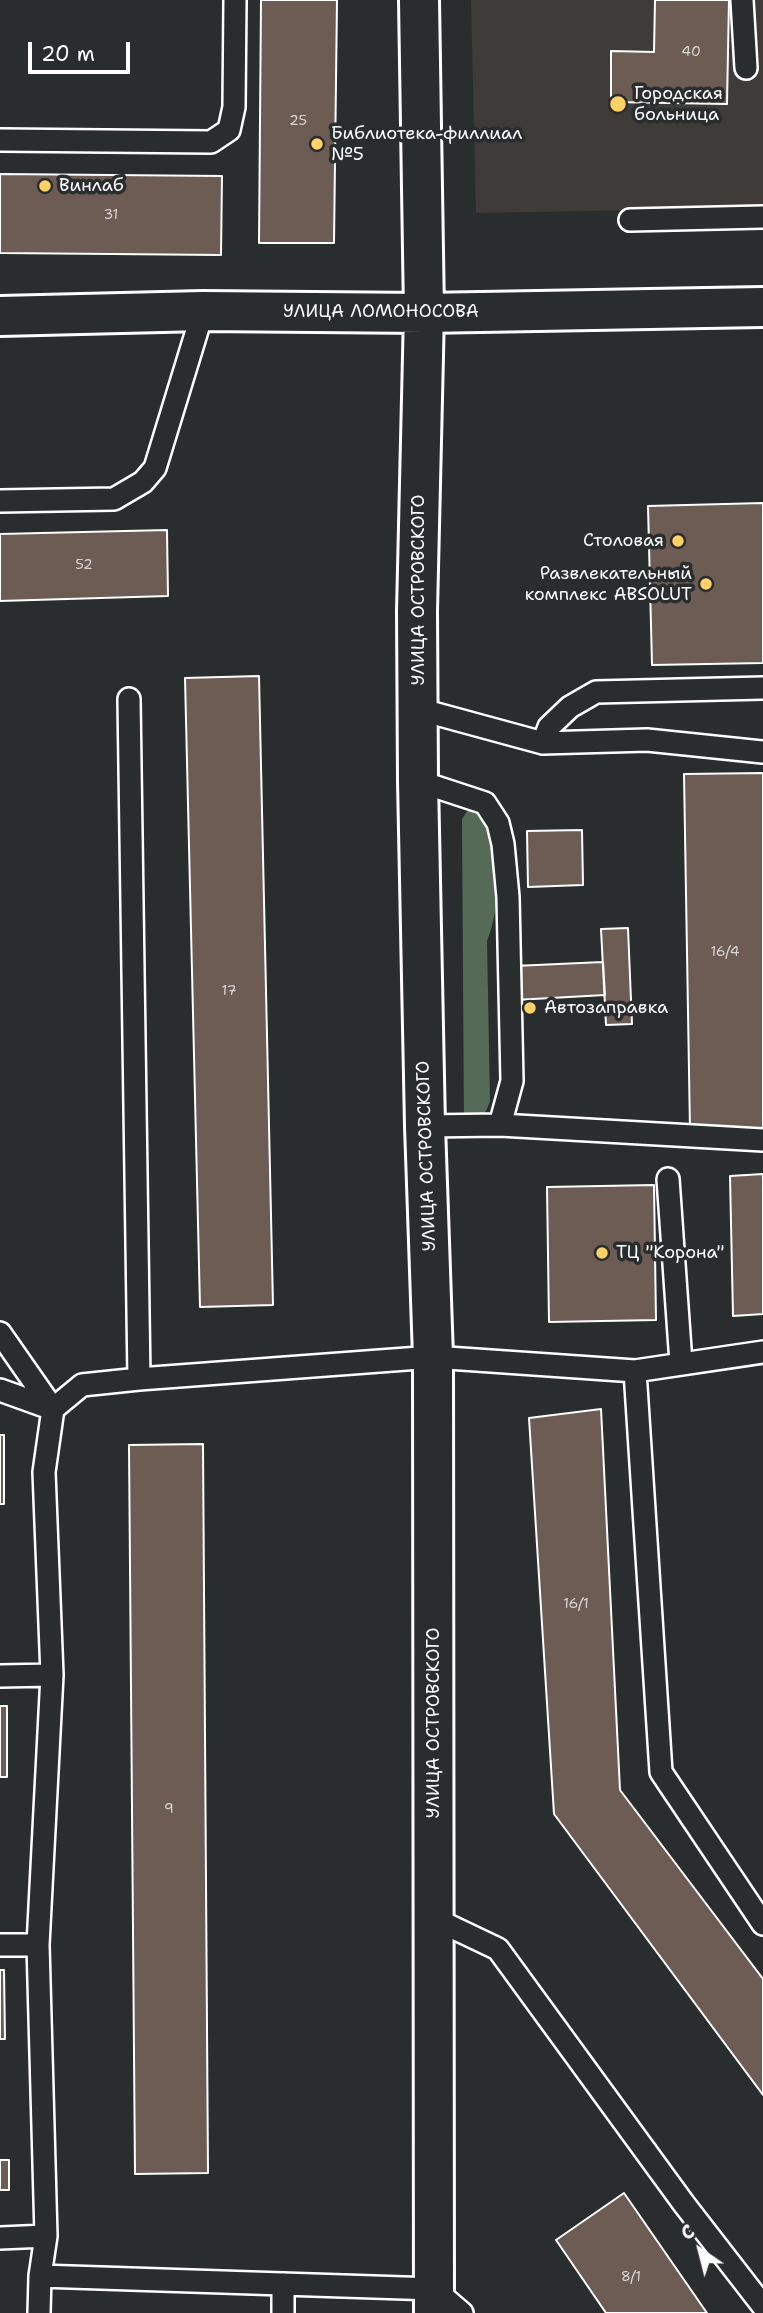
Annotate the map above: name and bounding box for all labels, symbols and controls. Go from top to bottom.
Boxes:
scale bar [32,28,133,72]
text: 20 m [41,40,95,68]
house number: 40 [681,44,701,60]
place label: Городская больница [634,83,723,126]
marker: Городская больница [608,94,628,114]
house number: 25 [289,113,307,129]
place label: Библиотека-филлиал №5 [331,123,522,166]
marker: Библиотека-филлиал №5 [309,136,325,152]
place label: Винлаб [59,175,124,197]
marker: Винлаб [37,178,53,194]
house number: 31 [104,207,118,223]
street label: УЛИЦА ЛОМОНОСОВА [283,301,479,323]
street label: УЛИЦА ОСТРОВСКОГО [408,495,430,685]
place label: Столовая [583,530,664,552]
marker: Столовая [670,533,686,549]
house number: 52 [75,557,93,573]
place label: Развлекательный комплекс ABSOLUT [525,563,692,606]
marker: Развлекательный комплекс ABSOLUT [698,576,714,592]
house number: 16/4 [710,944,740,960]
house number: 17 [222,983,236,999]
place label: Автозаправка [544,997,668,1019]
marker: Автозаправка [522,1000,538,1016]
street label: УЛИЦА ОСТРОВСКОГО [413,1060,441,1252]
place label: ТЦ "Корона" [616,1242,724,1264]
marker: ТЦ "Корона" [594,1245,610,1261]
house number: 16/1 [563,1596,589,1612]
street label: УЛИЦА ОСТРОВСКОГО [423,1628,445,1818]
house number: 9 [164,1801,174,1817]
north arrow [665,2215,735,2285]
text: С [676,2219,700,2246]
house number: 8/1 [621,2269,641,2285]

